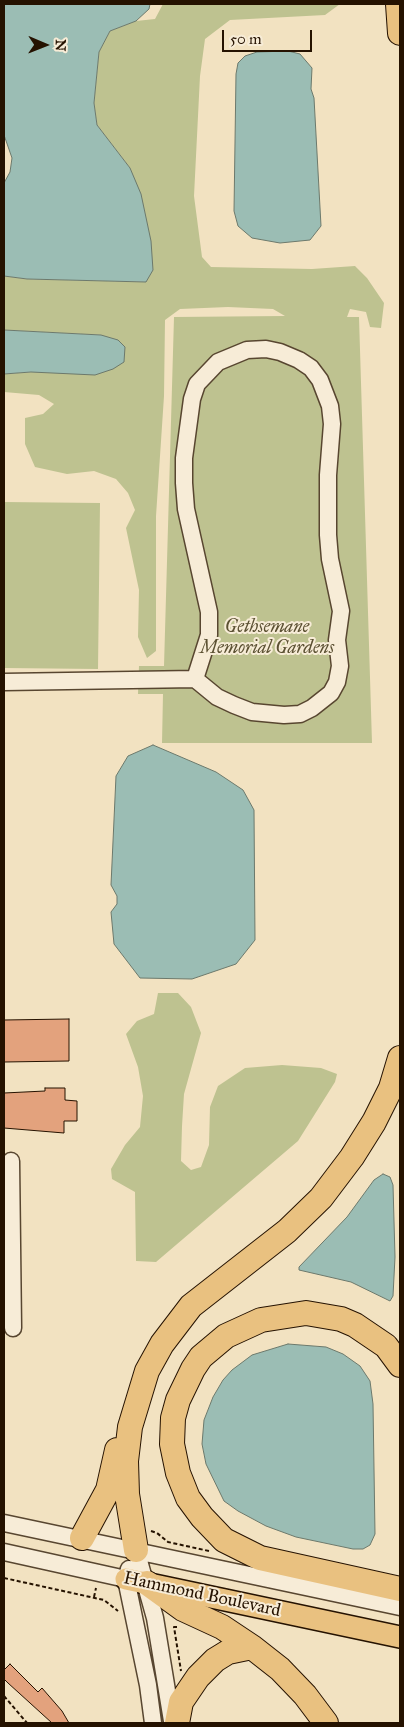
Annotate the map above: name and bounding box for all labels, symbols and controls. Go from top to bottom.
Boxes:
north arrow [20,20,70,70]
scale bar [224,20,314,52]
text: 50 m [230,30,262,48]
text: N [52,39,69,51]
park label: Gethsemane Memorial Gardens [200,617,334,660]
street label: Hammond Boulevard [121,1568,283,1622]

